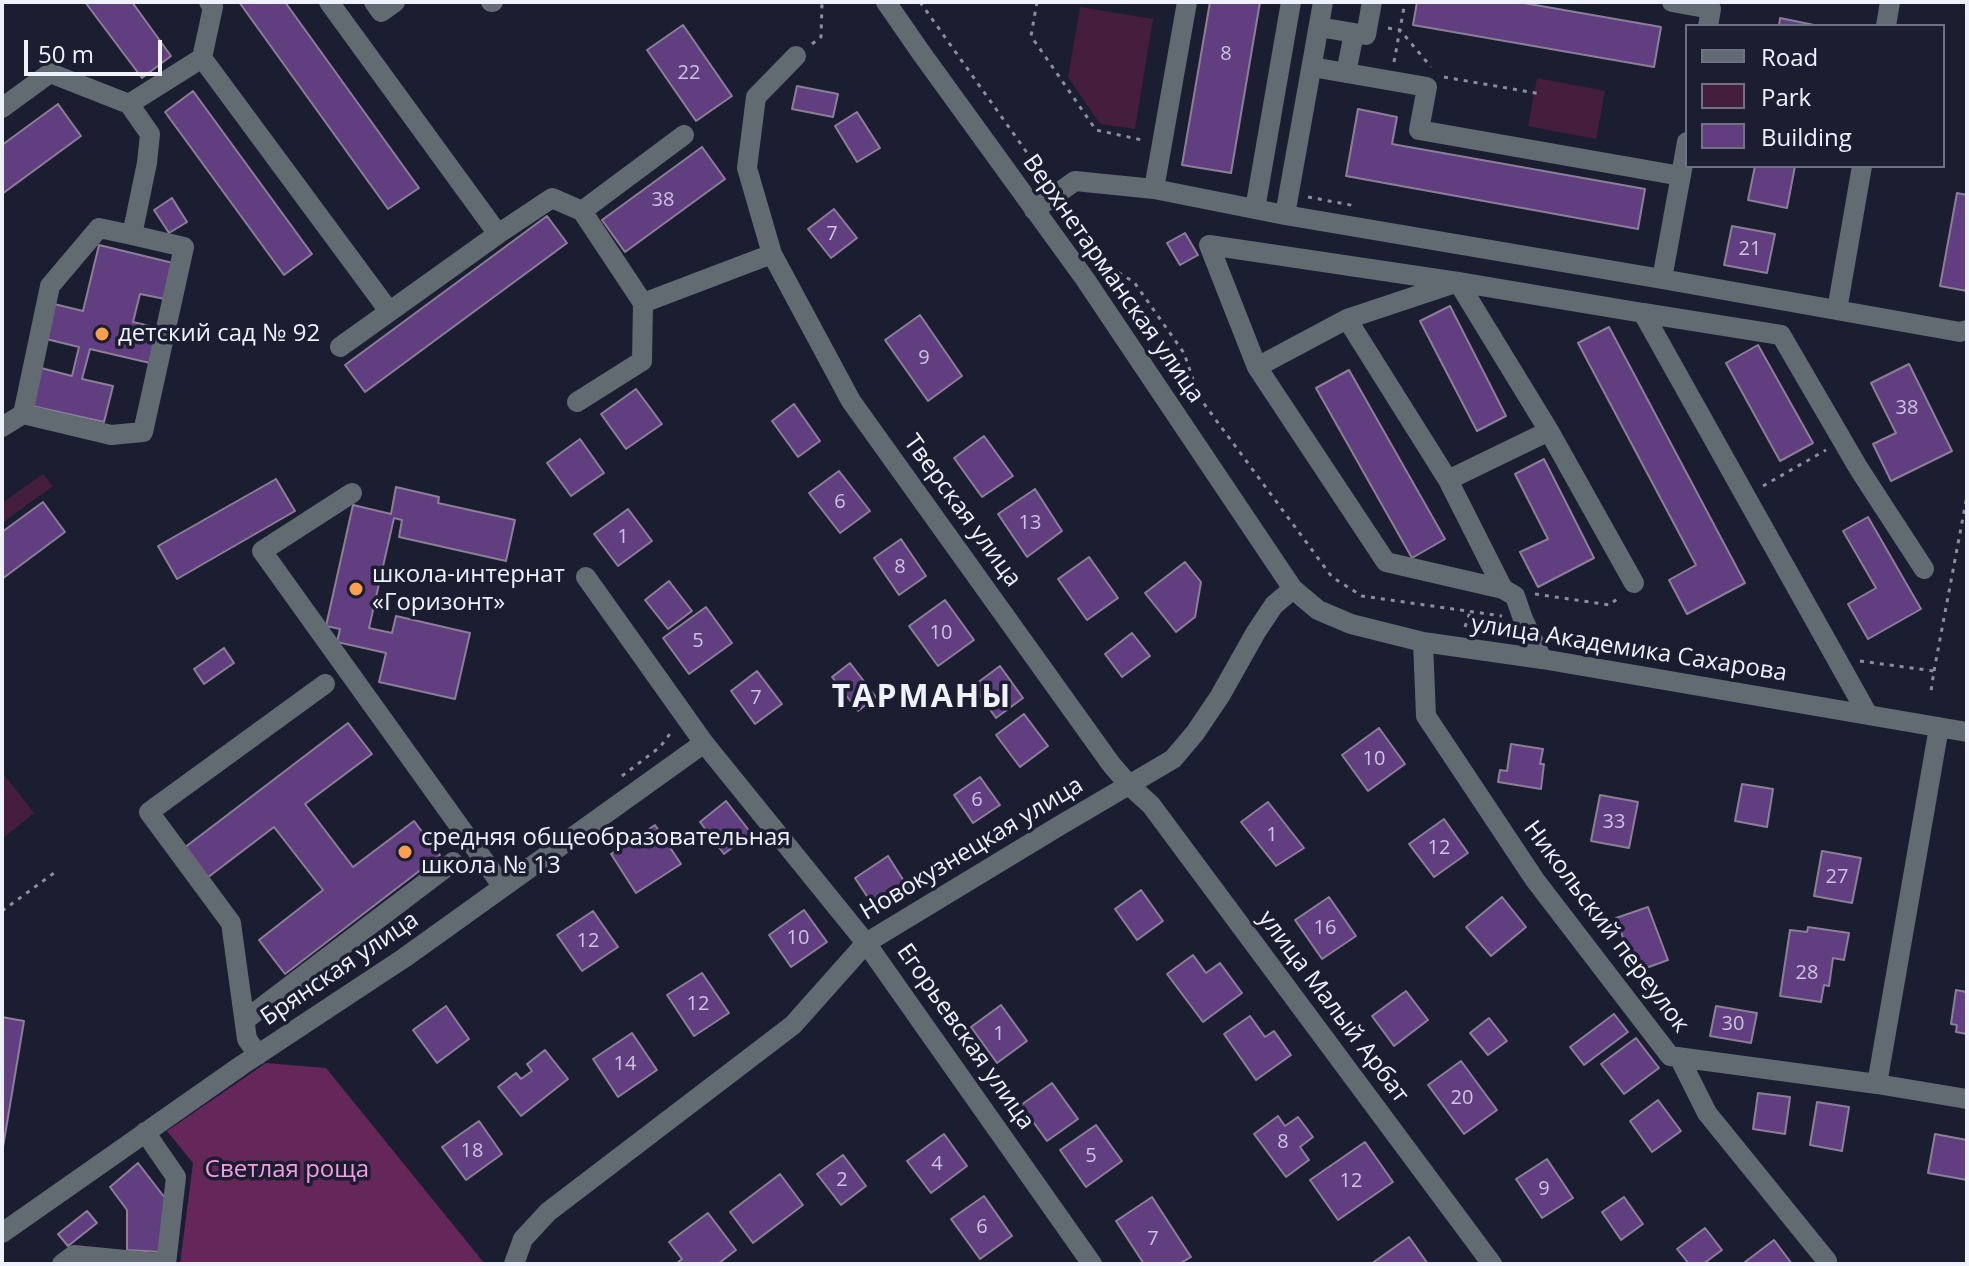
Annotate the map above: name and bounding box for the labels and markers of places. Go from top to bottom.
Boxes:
place label: детский сад № 92 [118,320,320,348]
marker: детский сад № 92 [93,325,111,343]
place label: школа-интернат «Горизонт» [372,561,565,617]
marker: школа-интернат «Горизонт» [347,580,365,598]
place label: средняя общеобразовательная школа № 13 [421,824,791,880]
marker: средняя общеобразовательная школа № 13 [396,843,414,861]

